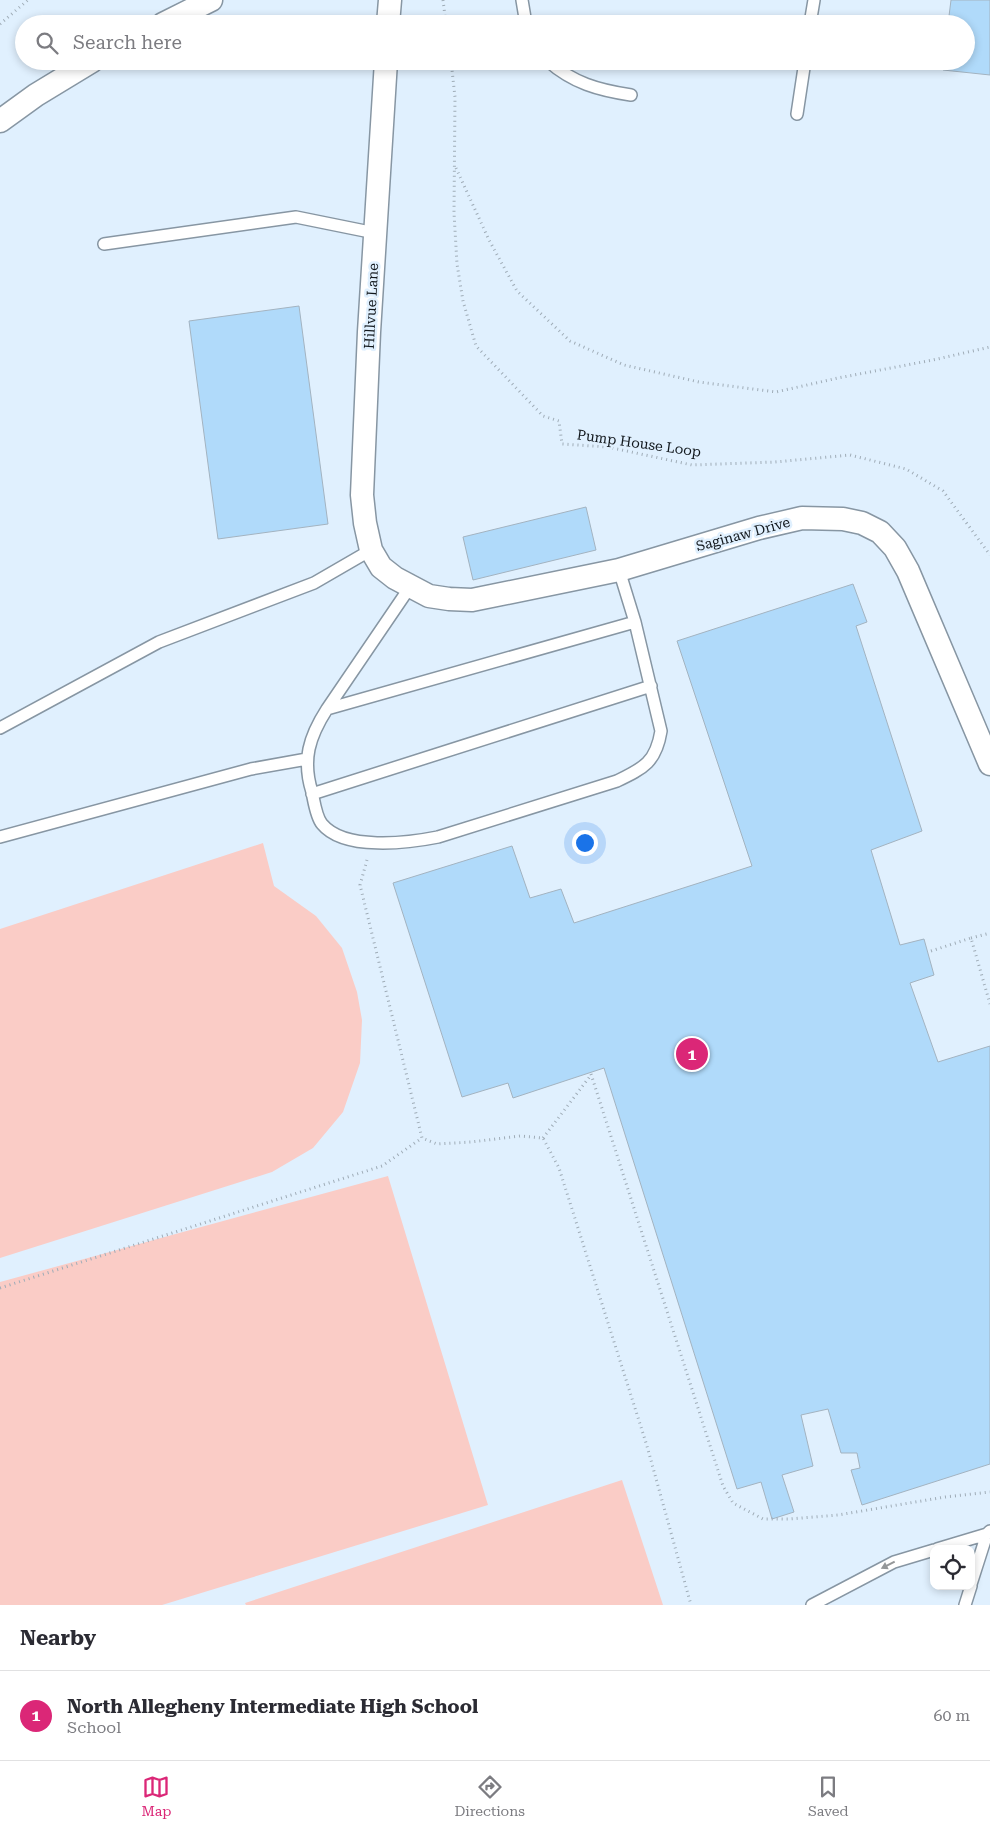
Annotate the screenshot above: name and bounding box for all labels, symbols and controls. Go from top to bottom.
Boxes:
search box [15,15,975,70]
icon: search [33,29,61,57]
text: Search here [73,31,182,54]
street label: Hillvue Lane [361,262,381,349]
street label: Pump House Loop [576,426,702,460]
street label: Saginaw Drive [694,514,792,554]
your location [572,830,598,856]
pin: 1 [676,1035,708,1073]
map controls [930,1545,975,1590]
button: locate [930,1545,975,1590]
one-way arrow [880,1561,895,1569]
text: Nearby [20,1626,96,1650]
text: North Allegheny Intermediate High School [67,1695,478,1718]
text: 1 [32,1706,40,1725]
text: 60 m [933,1706,970,1725]
text: School [67,1718,121,1737]
tab: Map [142,1773,171,1819]
tab: Directions [454,1773,525,1819]
tab: Saved [808,1773,849,1819]

